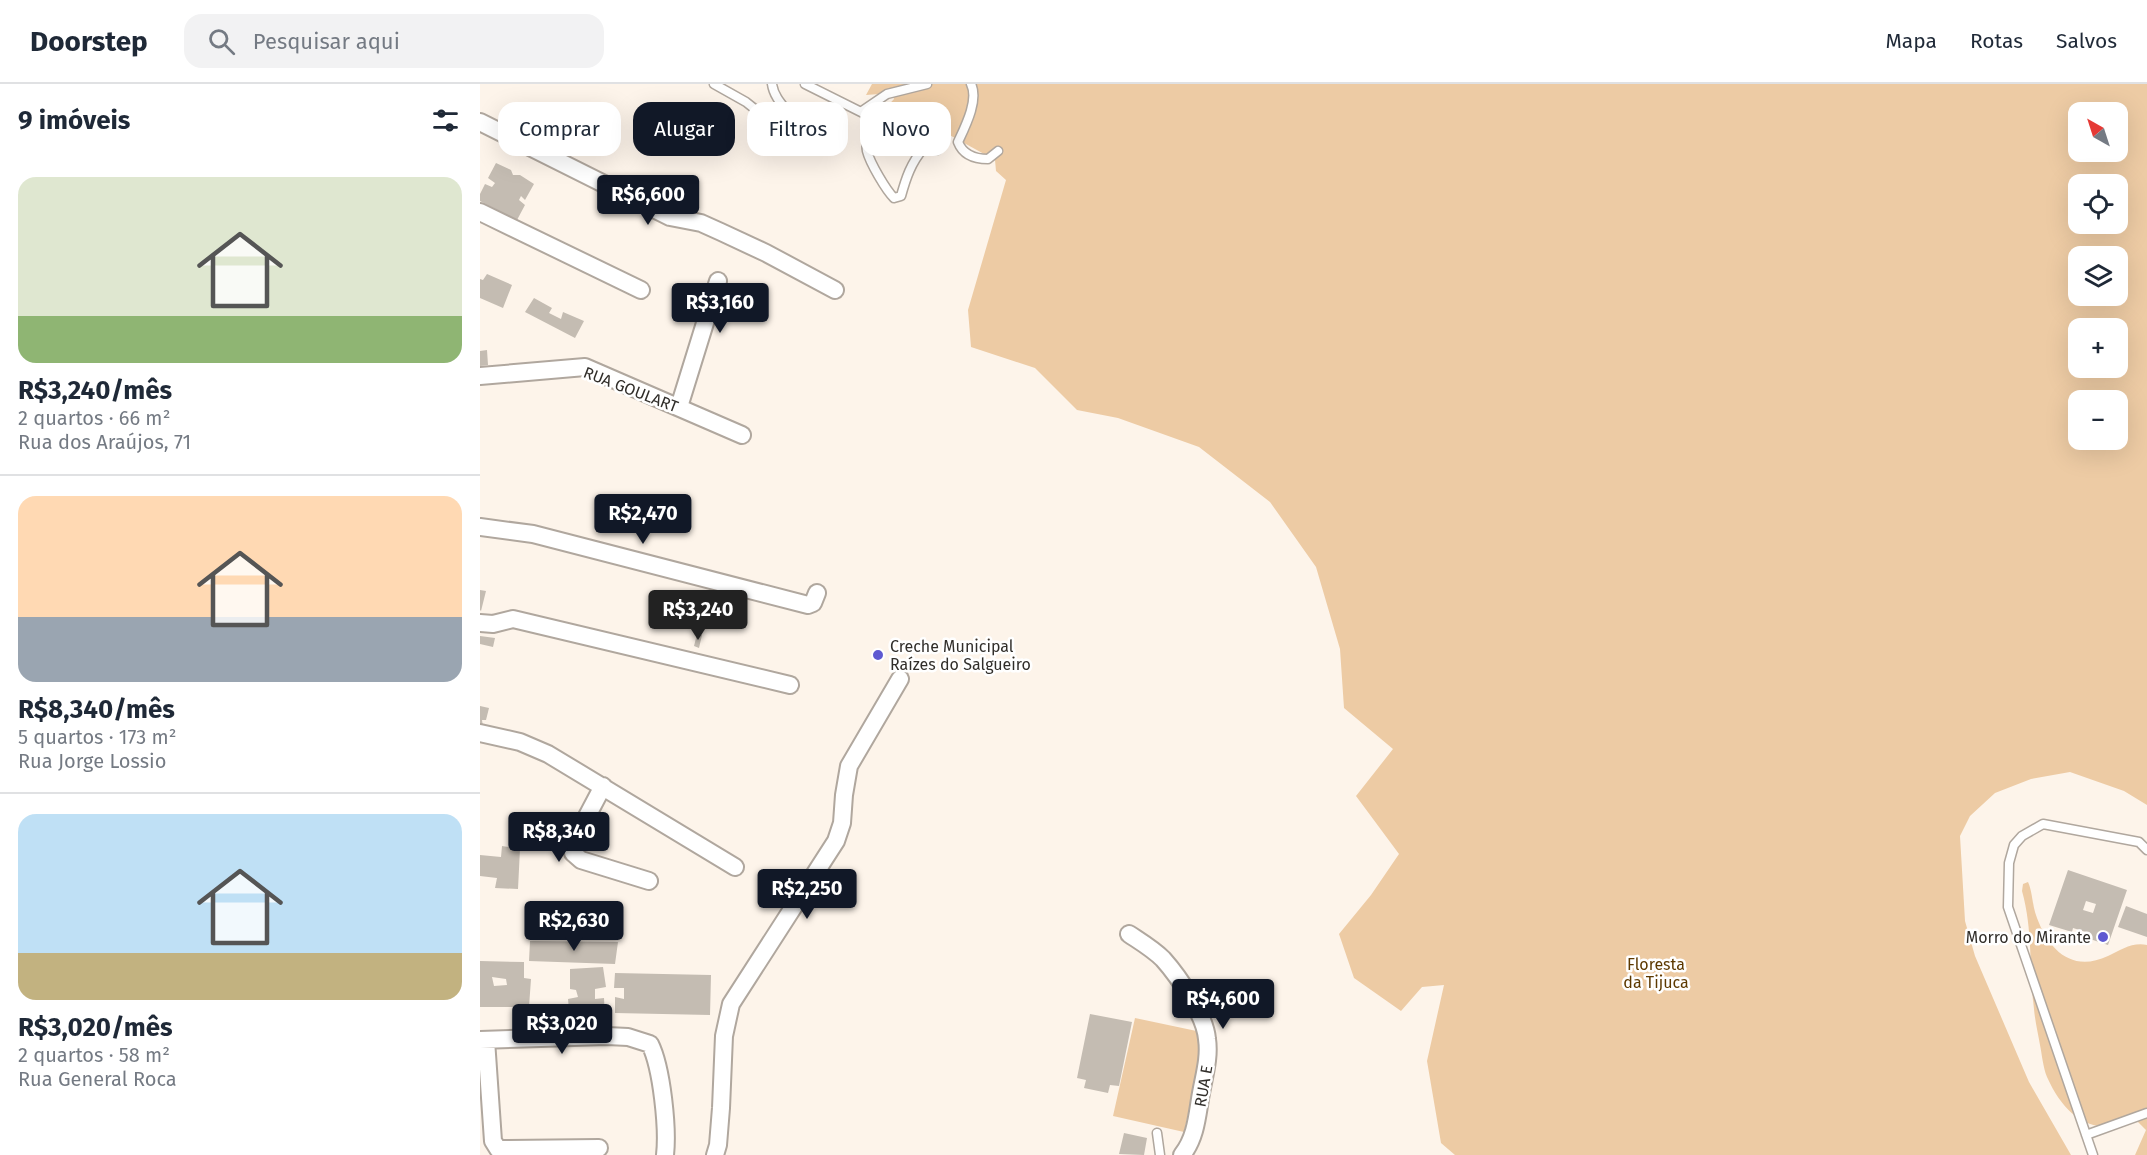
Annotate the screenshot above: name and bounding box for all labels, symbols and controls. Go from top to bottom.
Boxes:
search box [184,14,604,68]
text: Doorstep [30,25,148,58]
icon: search [205,25,238,58]
text: Pesquisar aqui [253,28,400,55]
text: Mapa [1886,28,1937,54]
text: Rotas [1970,28,2023,54]
text: Salvos [2056,28,2117,54]
chip: Comprar [498,102,621,156]
chip: Alugar [633,102,735,156]
chip: Filtros [747,102,848,156]
chip: Novo [860,102,951,156]
north arrow [2068,102,2128,162]
map controls [2068,102,2128,450]
icon: filters [429,104,462,137]
text: 9 imóveis [18,105,130,136]
button: locate [2068,174,2128,234]
pin: R$6,600 [593,175,703,226]
text: R$6,600 [611,182,685,206]
icon: home [186,216,294,324]
button: layers [2068,246,2128,306]
pin: R$3,160 [665,283,775,334]
text: R$3,160 [686,290,754,314]
button: + [2068,318,2128,378]
street label: RUA GOULART [581,363,682,417]
text: R$3,240/mês [18,375,172,406]
button: − [2068,390,2128,450]
text: 2 quartos · 66 m² [18,406,170,430]
text: Rua dos Araújos, 71 [18,430,191,454]
pin: R$2,470 [588,494,698,545]
text: R$2,470 [608,501,678,525]
icon: home [186,535,294,643]
pin: R$3,240 [643,590,753,641]
text: R$3,240 [662,597,734,621]
place label: Creche Municipal Raízes do Salgueiro [890,637,1031,674]
marker: Creche Municipal Raízes do Salgueiro [871,648,885,662]
text: R$8,340/mês [18,694,175,725]
text: 5 quartos · 173 m² [18,725,177,749]
text: Rua Jorge Lossio [18,749,166,773]
pin: R$8,340 [504,812,614,863]
text: R$8,340 [522,819,596,843]
icon: home [186,853,294,961]
pin: R$2,250 [752,869,862,920]
text: R$2,250 [772,876,842,900]
pin: R$2,630 [519,901,629,952]
text: R$2,630 [538,908,610,932]
place label: Morro do Mirante [1966,928,2091,947]
marker: Morro do Mirante [2096,930,2110,944]
park label: Floresta da Tijuca [1623,955,1689,992]
pin: R$4,600 [1168,979,1278,1030]
text: R$4,600 [1186,986,1260,1010]
pin: R$3,020 [507,1004,617,1055]
text: R$3,020 [526,1011,598,1035]
text: R$3,020/mês [18,1012,173,1043]
text: 2 quartos · 58 m² [18,1043,170,1067]
street label: RUA E [1190,1064,1216,1108]
text: Rua General Roca [18,1067,177,1091]

